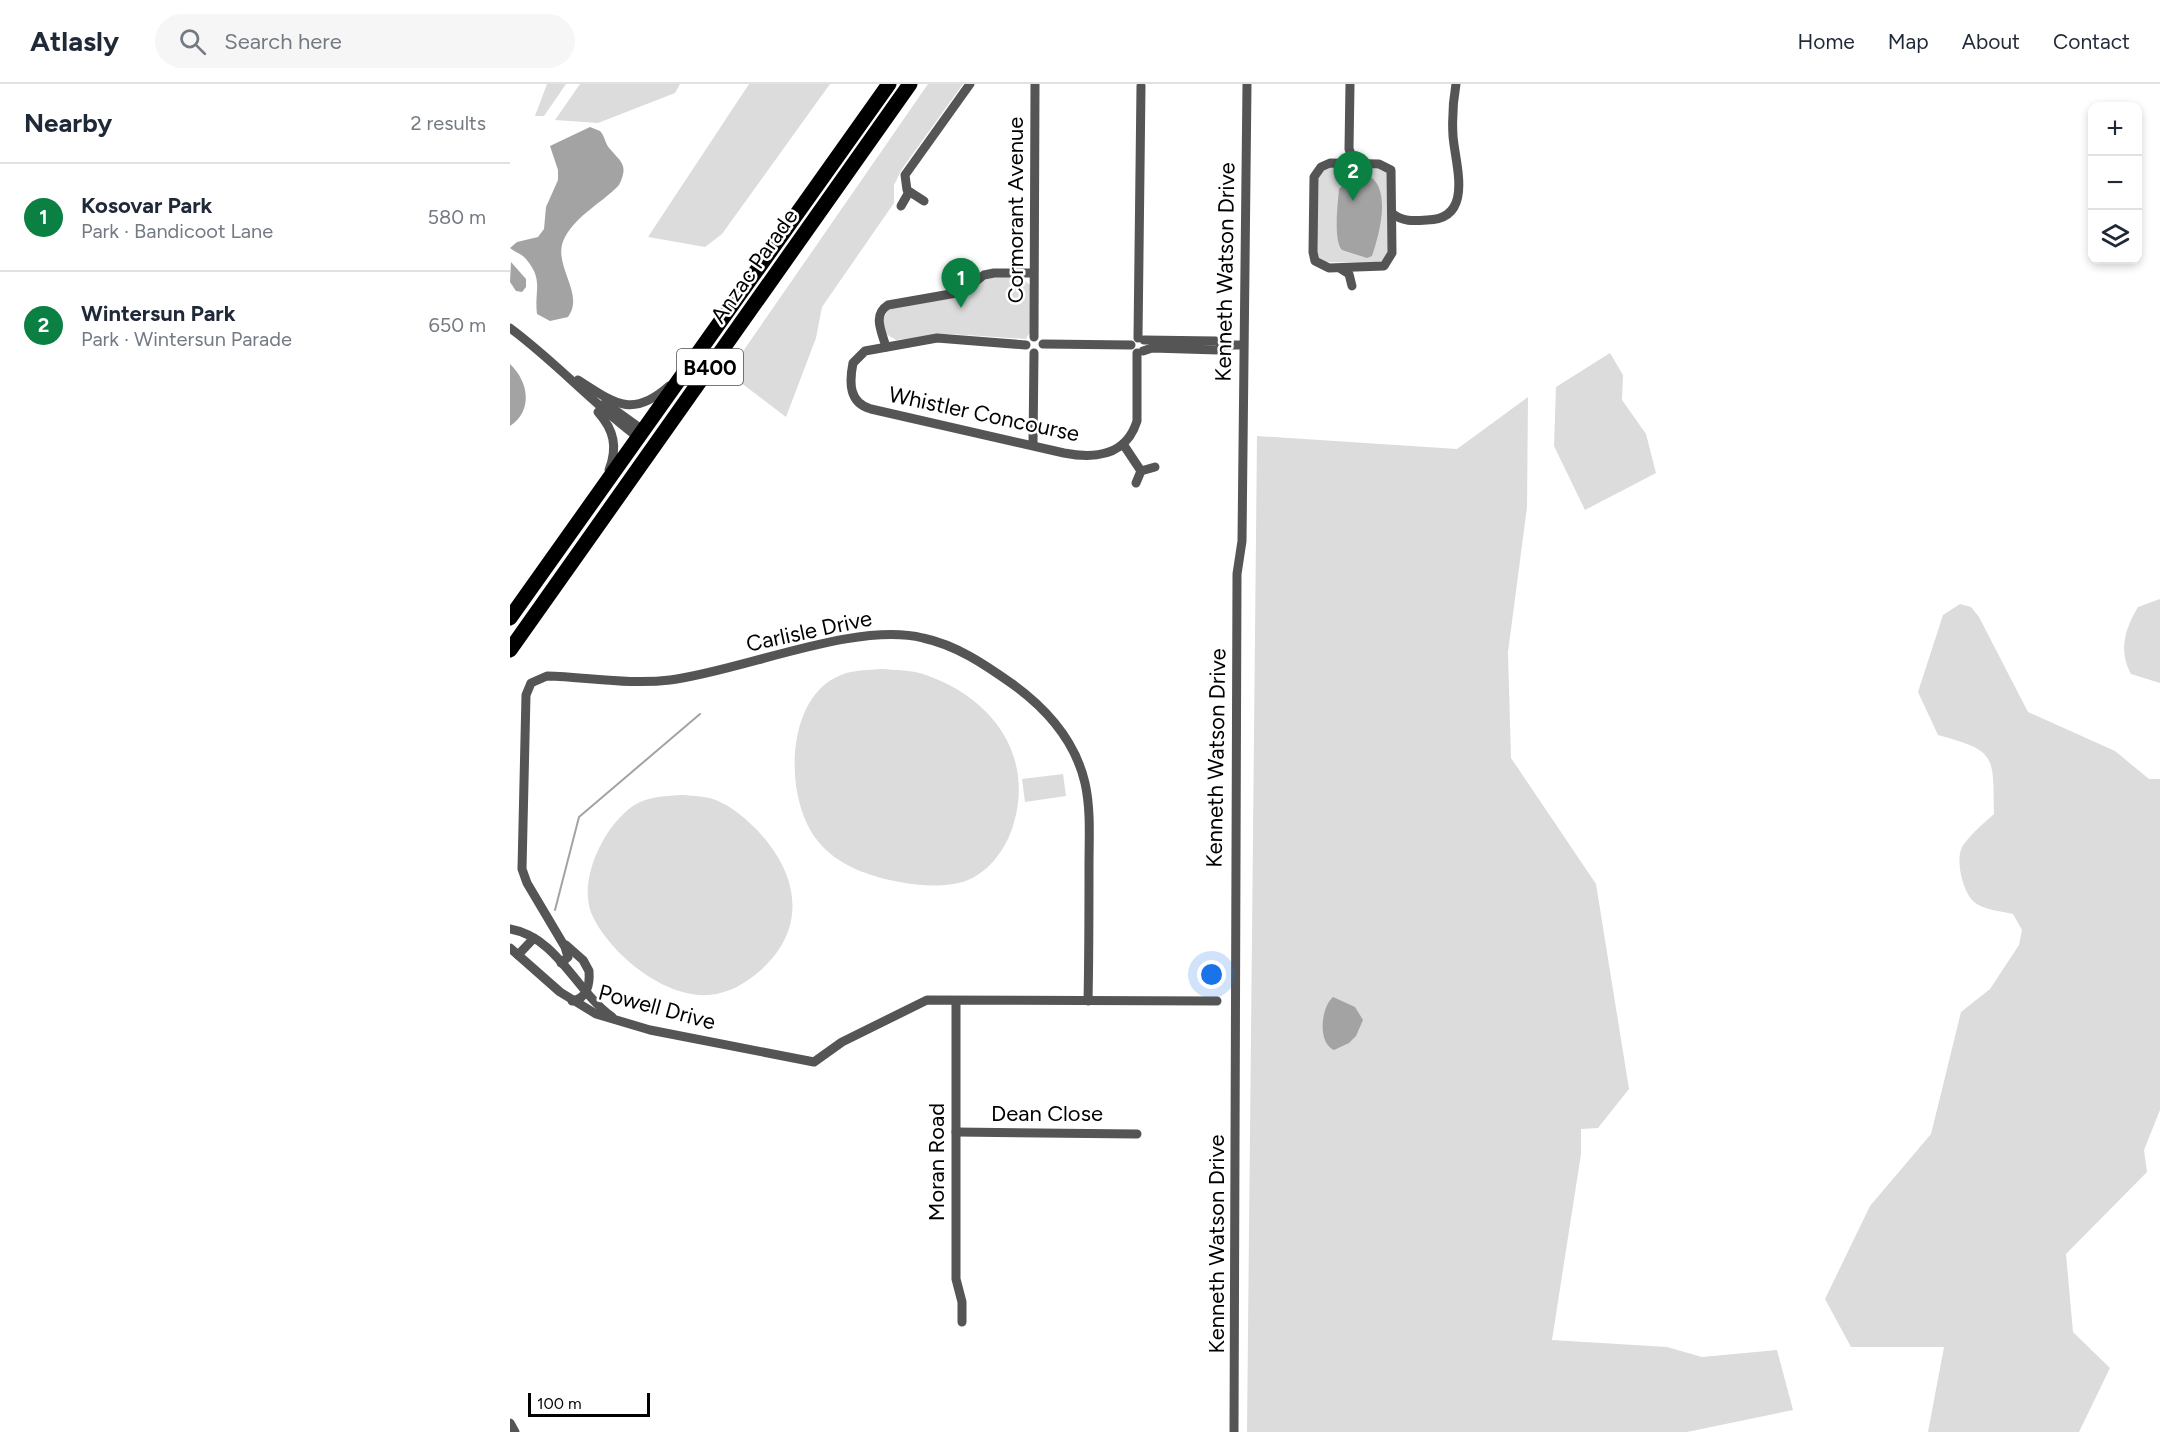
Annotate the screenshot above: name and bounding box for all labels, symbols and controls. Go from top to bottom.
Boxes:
search box [155,14,575,68]
text: Atlasly [30,24,119,58]
icon: search [176,25,209,58]
text: Search here [224,28,342,55]
text: Home [1798,29,1855,54]
text: Map [1888,29,1929,54]
text: About [1962,29,2020,54]
text: Contact [2053,29,2130,54]
map controls [2088,102,2142,264]
button: + [2088,102,2142,156]
text: Nearby [24,107,112,139]
text: 2 results [410,111,486,135]
street label: Cormorant Avenue [1002,117,1029,303]
pin: 2 [1334,152,1372,201]
button: − [2088,156,2142,210]
street label: Kenneth Watson Drive [1210,162,1240,382]
text: Kosovar Park [81,192,212,219]
street label: Anzac Parade [705,203,803,329]
text: 1 [39,205,48,229]
text: 580 m [427,205,486,229]
button: layers [2088,210,2142,264]
text: Park · Bandicoot Lane [81,219,273,243]
pin: 1 [942,258,980,308]
text: Wintersun Park [81,300,236,327]
text: 2 [38,313,49,337]
text: 650 m [428,313,486,337]
text: Park · Wintersun Parade [81,327,292,351]
road number: B400 [677,349,743,385]
street label: Whistler Concourse [886,381,1082,447]
street label: Carlisle Drive [744,605,874,657]
street label: Kenneth Watson Drive [1201,648,1231,868]
your location [1197,960,1226,989]
street label: Powell Drive [596,978,718,1036]
street label: Dean Close [991,1100,1103,1127]
street label: Moran Road [923,1103,950,1221]
street label: Kenneth Watson Drive [1203,1134,1230,1354]
scale bar [528,1390,650,1418]
text: 100 m [537,1394,582,1413]

